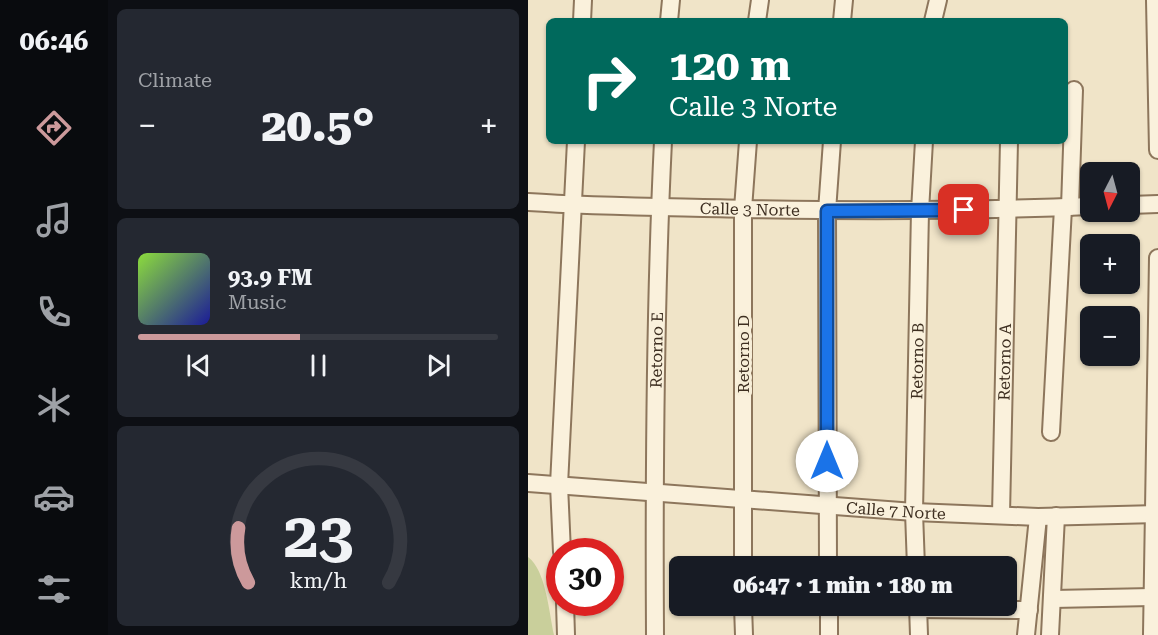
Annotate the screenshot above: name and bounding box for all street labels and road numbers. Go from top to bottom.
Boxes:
street label: Calle 3 Norte [700,198,800,219]
street label: Retorno E [646,312,666,388]
street label: Retorno D [734,315,753,393]
street label: Retorno B [907,322,927,400]
street label: Retorno A [994,322,1015,401]
street label: Calle 7 Norte [845,497,946,523]

